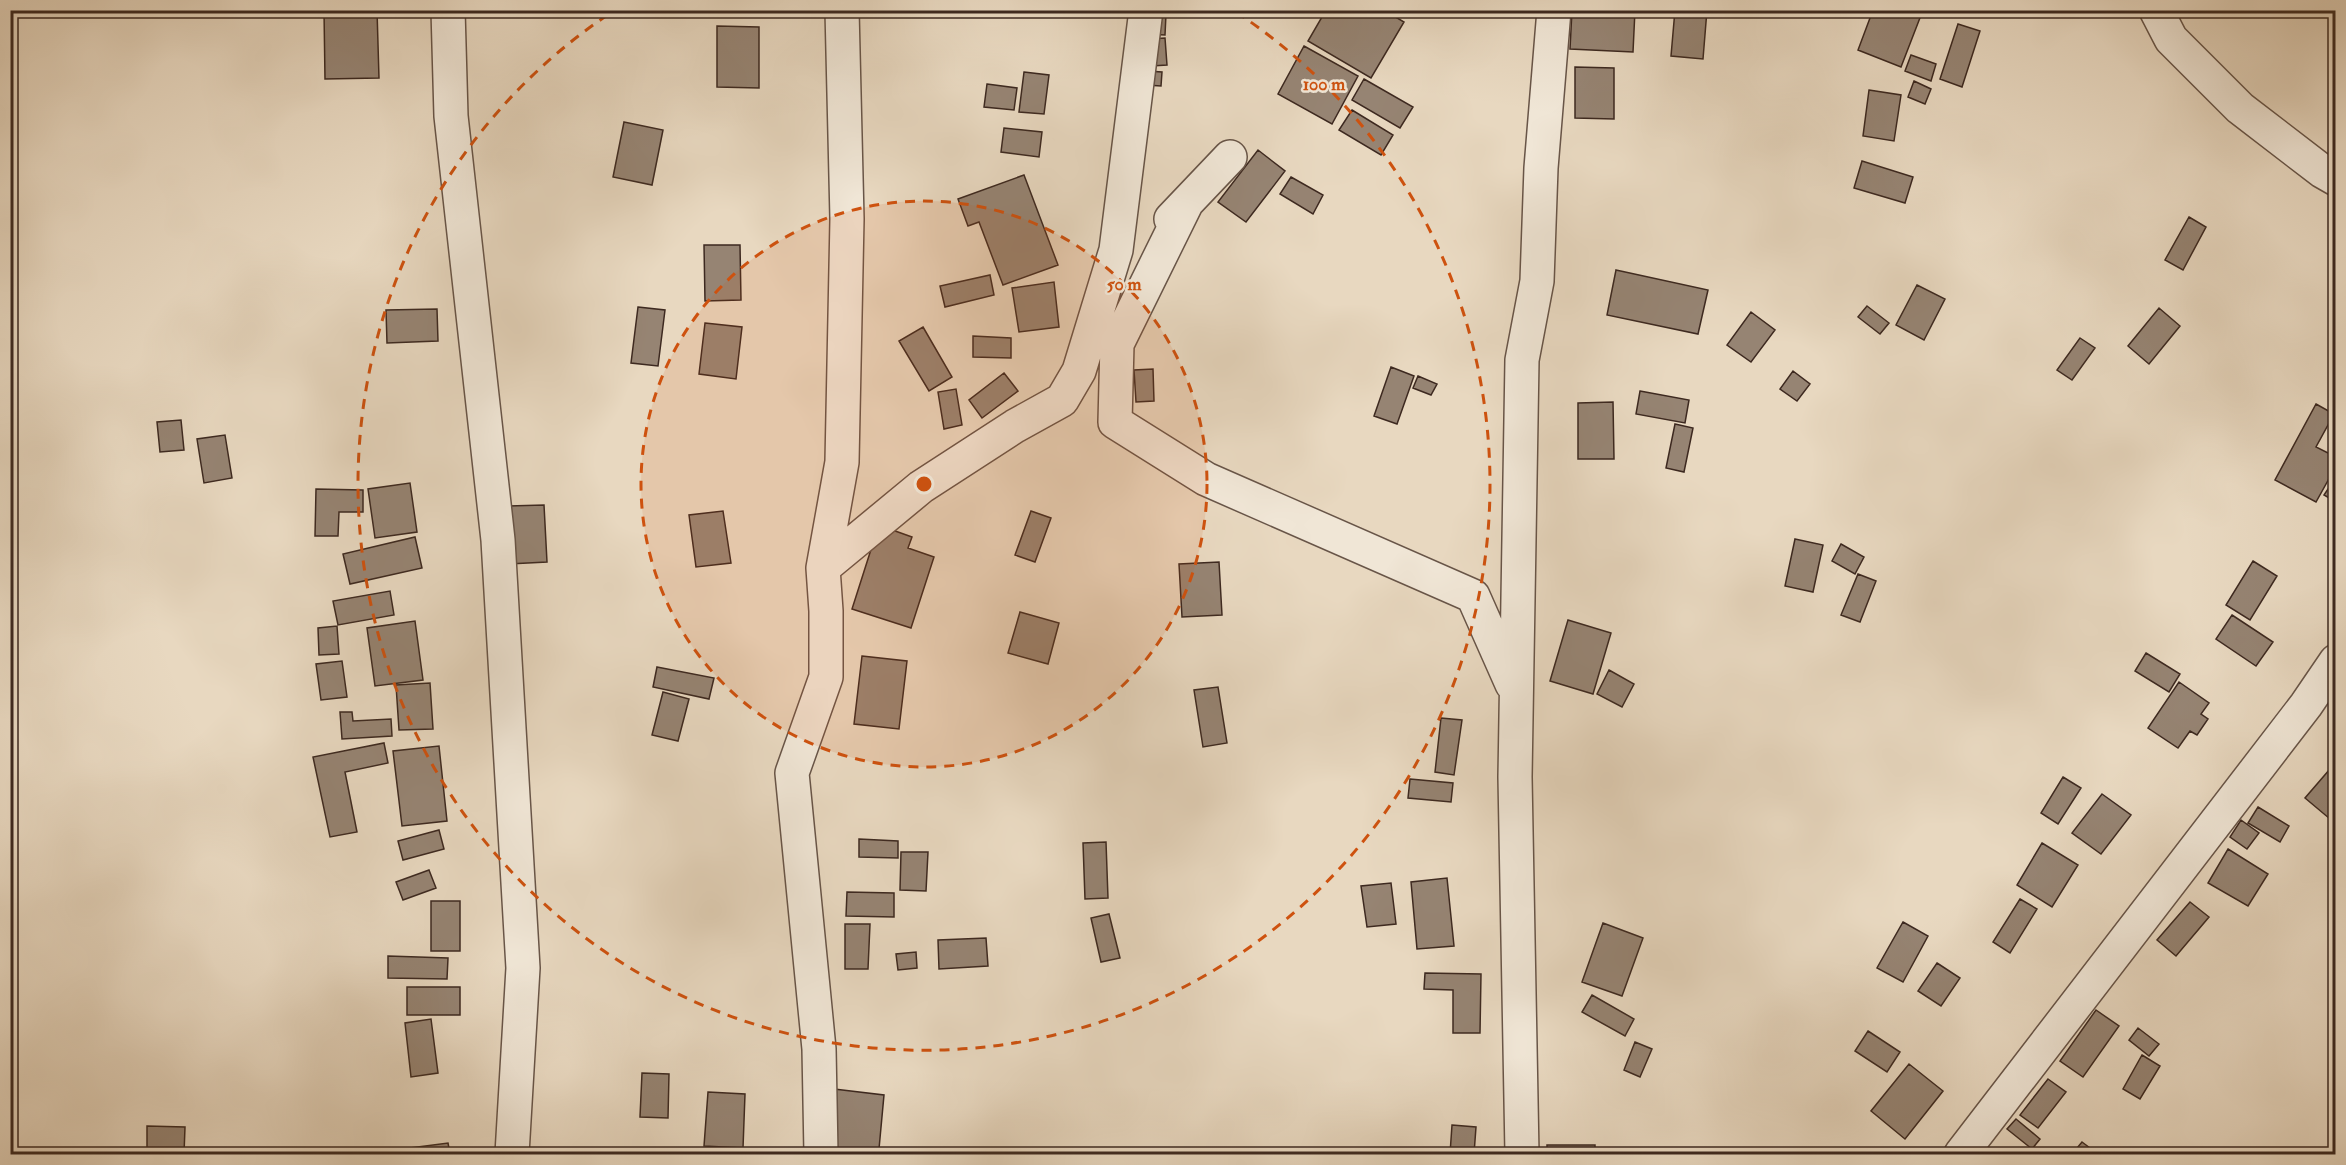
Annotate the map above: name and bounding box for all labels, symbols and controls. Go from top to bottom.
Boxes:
text: 100 m [1303,73,1346,96]
text: 50 m [1107,273,1142,296]
centre of rings [914,474,934,494]

